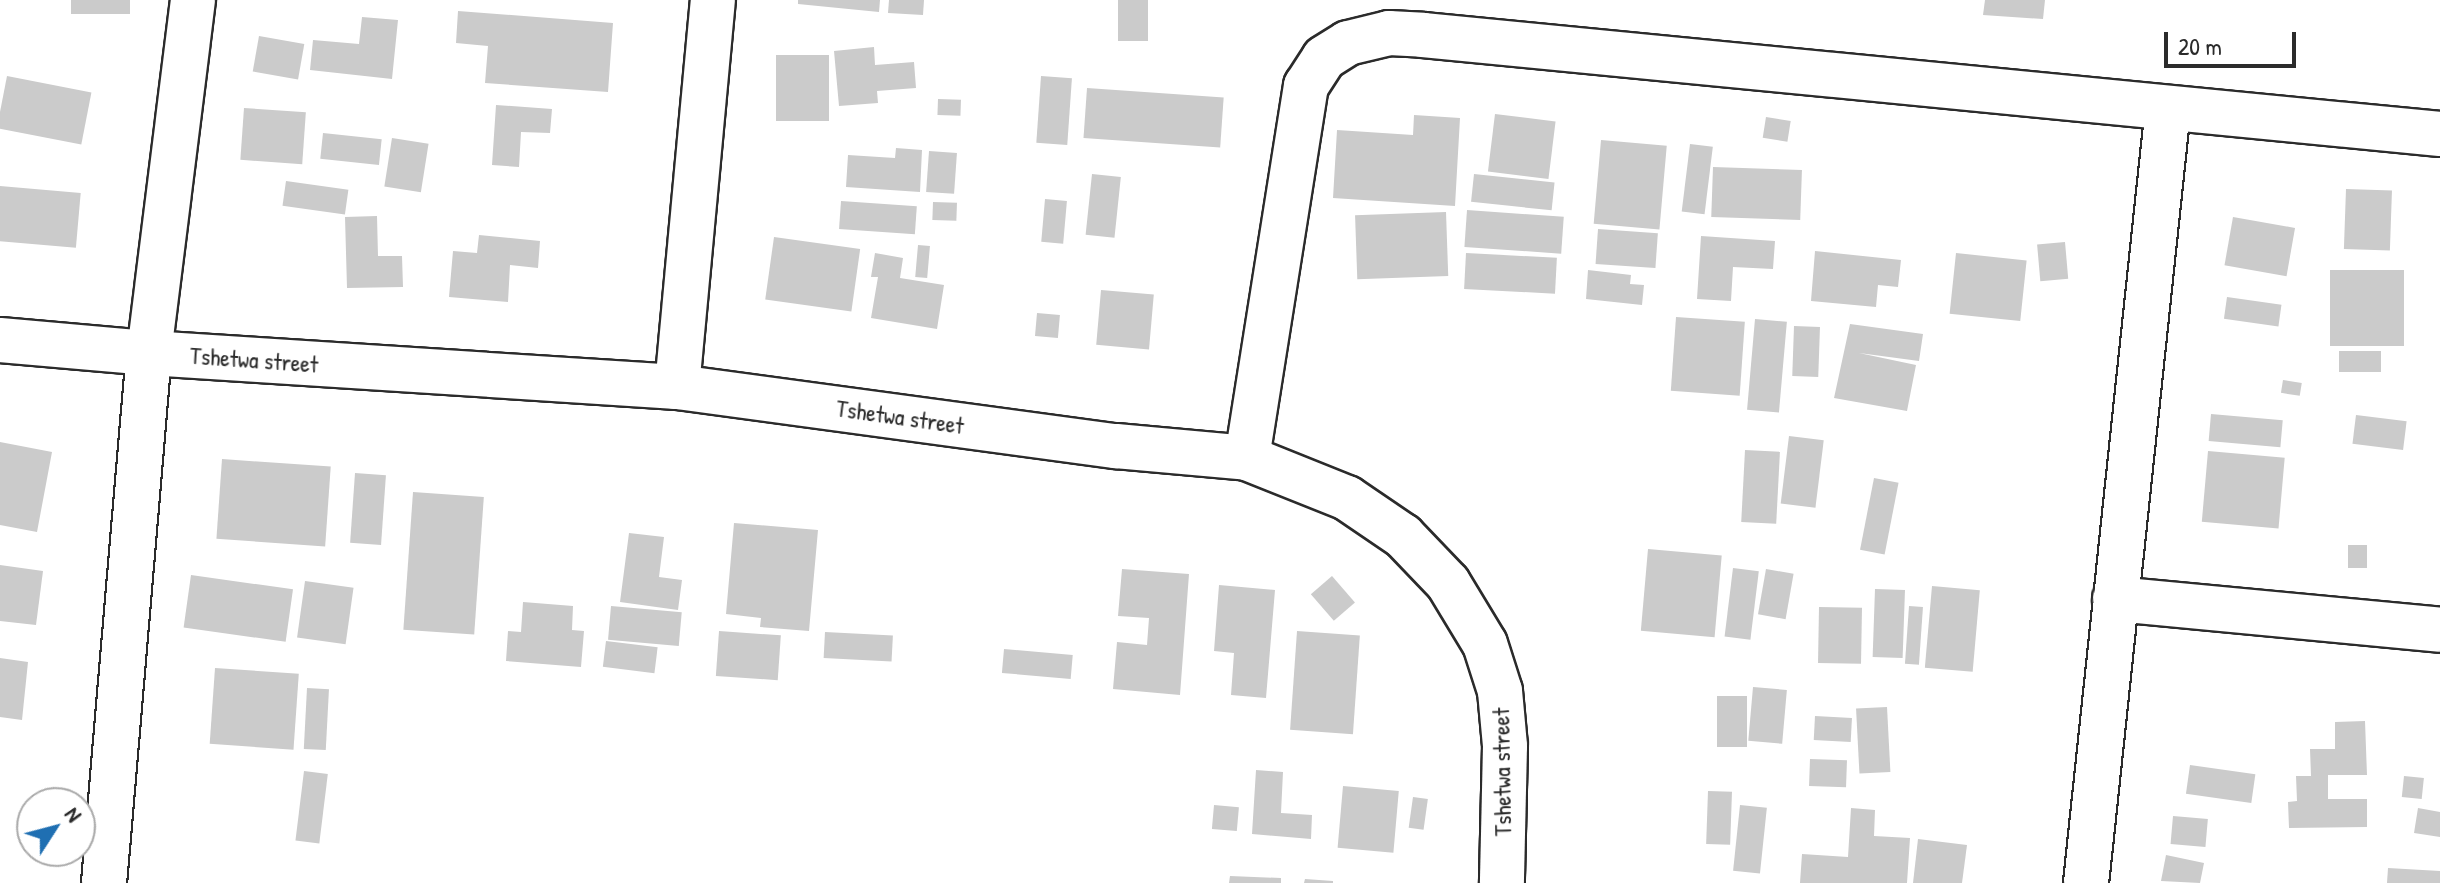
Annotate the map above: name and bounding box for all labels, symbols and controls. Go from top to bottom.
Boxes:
scale bar [2168,16,2300,66]
text: 20 m [2178,30,2222,62]
street label: Tshetwa street [189,341,319,379]
street label: Tshetwa street [834,394,966,440]
street label: Tshetwa street [1486,708,1518,836]
north arrow [16,787,96,867]
text: N [58,801,89,828]

